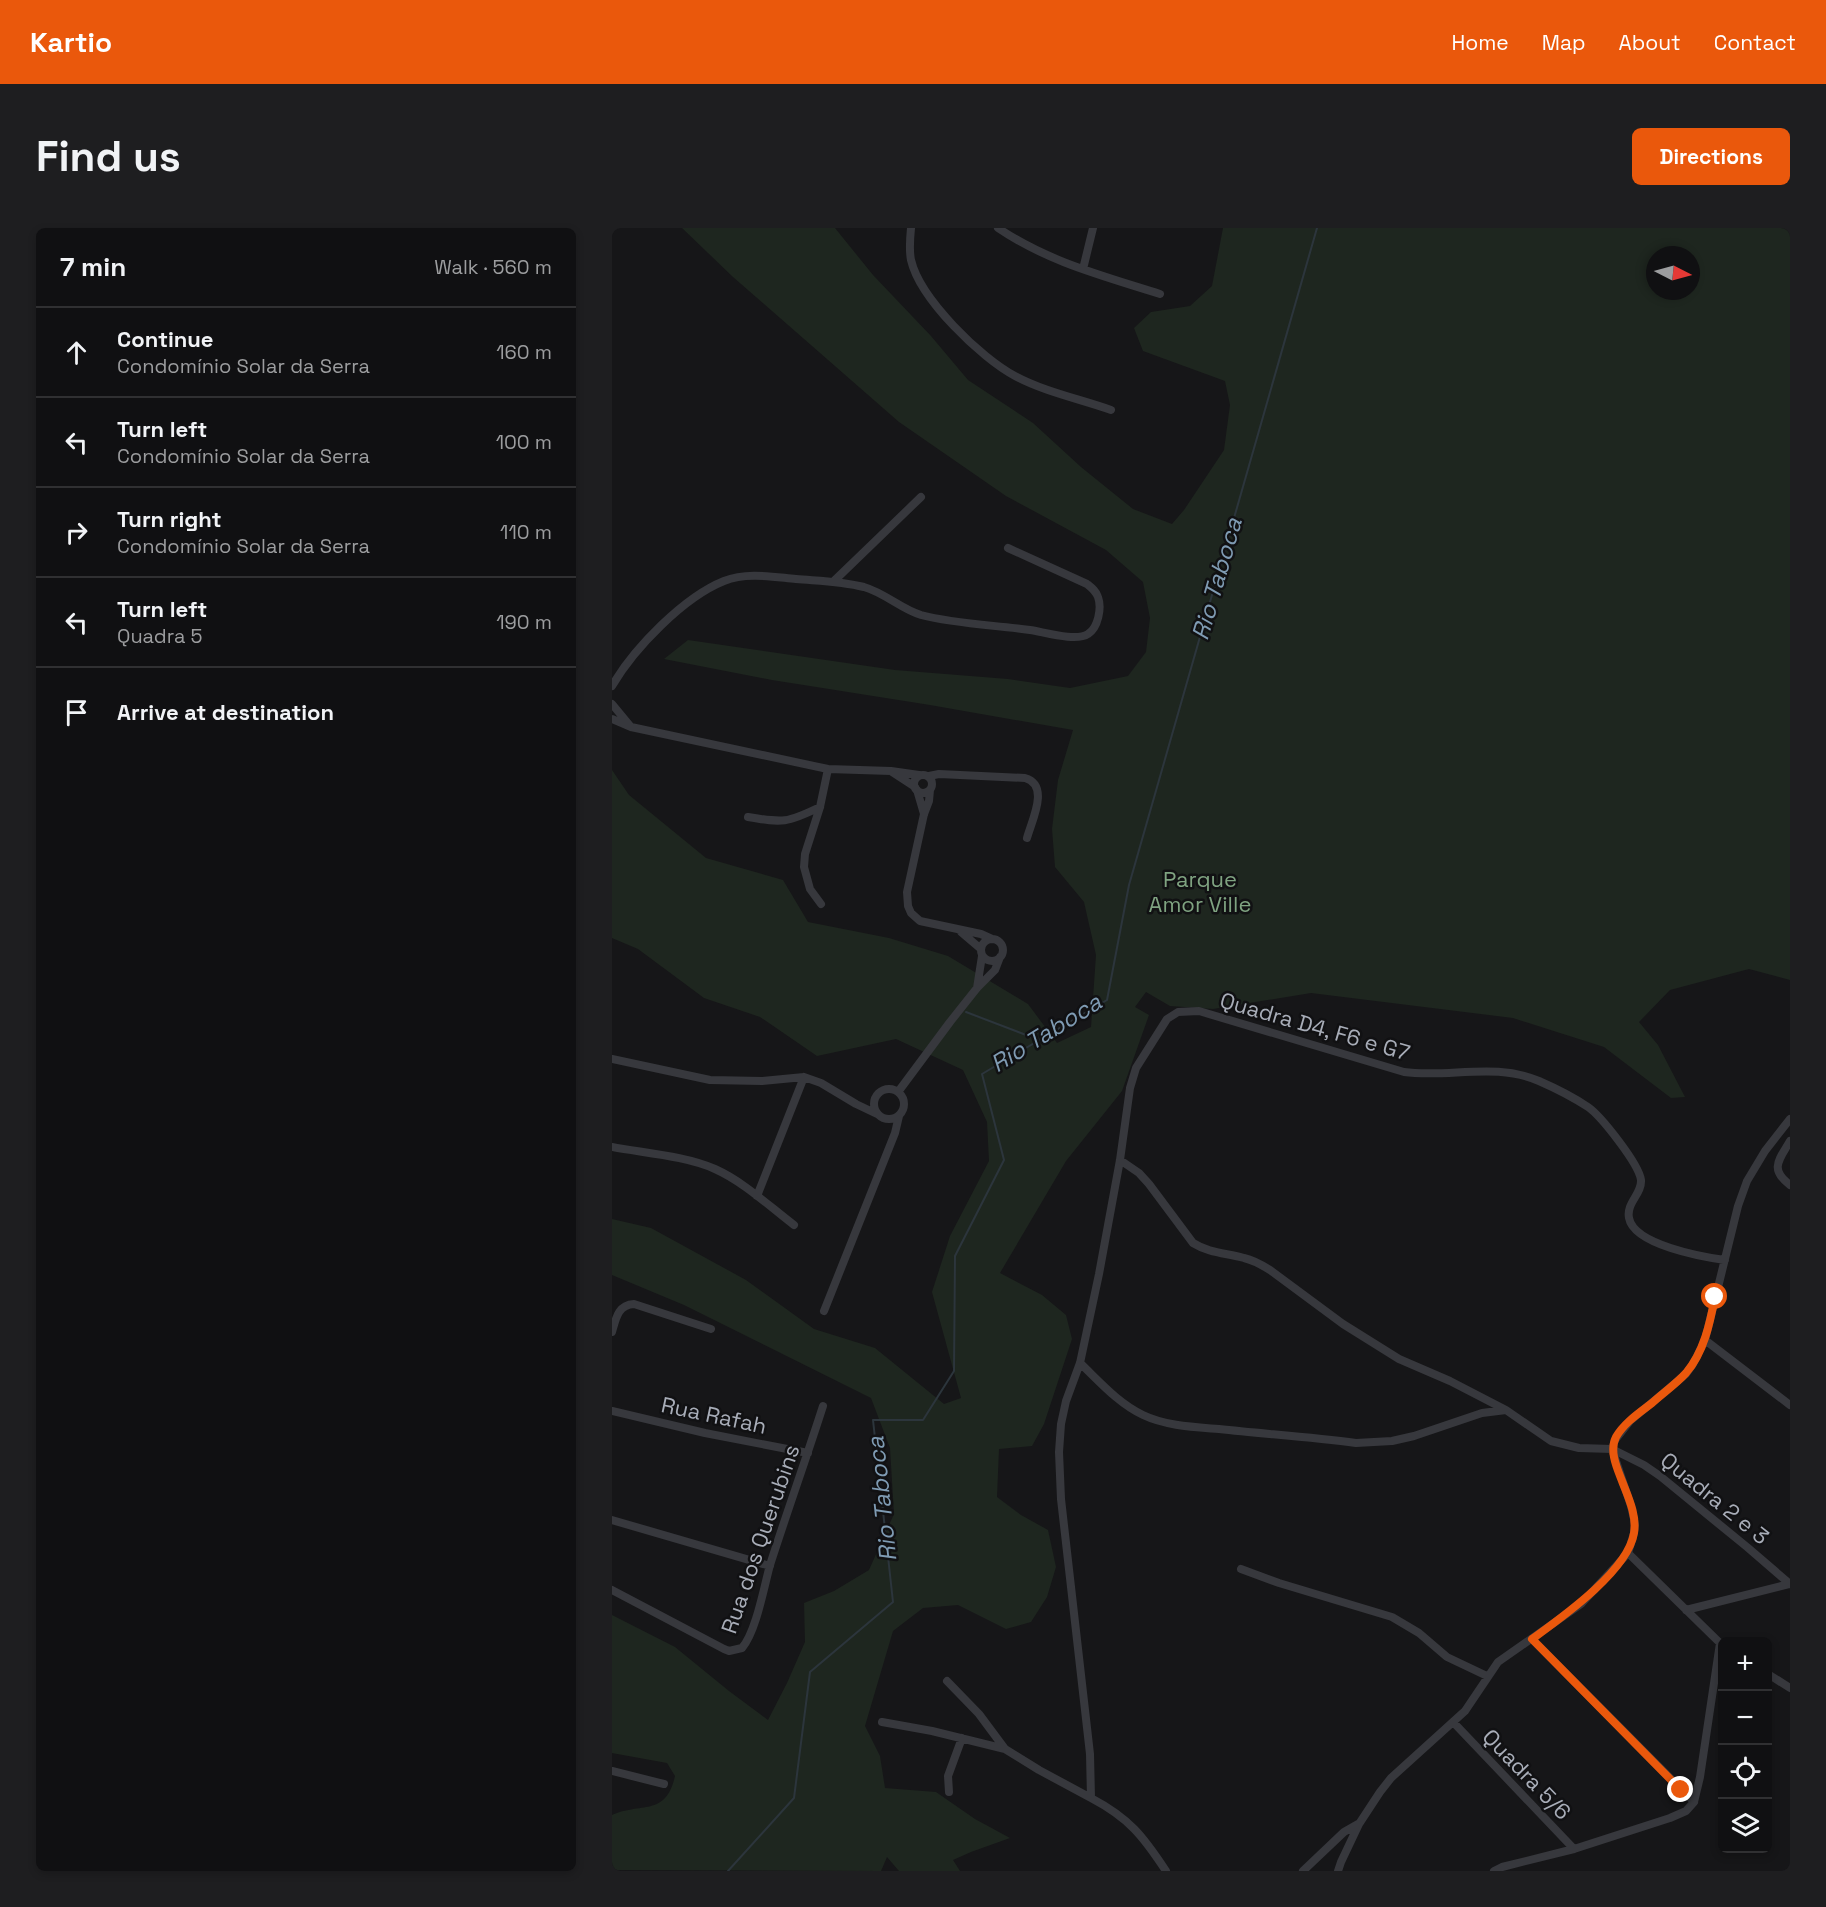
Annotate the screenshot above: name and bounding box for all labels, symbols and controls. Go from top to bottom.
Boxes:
text: Kartio [30,24,112,60]
text: Home [1451,29,1509,56]
text: Map [1542,29,1586,56]
text: About [1619,29,1681,56]
text: Contact [1714,29,1796,56]
button: Directions [1632,128,1790,185]
text: Find us [36,130,181,183]
north arrow [1646,246,1700,300]
text: 7 min [60,250,126,284]
text: Walk · 560 m [434,254,552,280]
text: Continue [117,325,213,353]
icon: ahead [60,336,93,369]
text: 160 m [496,339,552,365]
text: Condomínio Solar da Serra [117,353,370,379]
text: Turn left [117,415,207,443]
icon: left [60,426,93,459]
text: 100 m [496,429,552,455]
text: Condomínio Solar da Serra [117,443,370,469]
text: Turn right [117,505,222,533]
water label: Rio Taboca [1184,514,1249,644]
icon: right [60,516,93,549]
text: 110 m [500,519,552,545]
text: Condomínio Solar da Serra [117,533,370,559]
text: Turn left [117,595,207,623]
icon: left [60,606,93,639]
text: 190 m [496,609,552,635]
text: Quadra 5 [117,623,203,649]
icon: arrive [60,696,93,729]
text: Arrive at destination [117,698,334,726]
park label: Parque Amor Ville [1149,865,1251,918]
street label: Quadra D4, F6 e G7 [1217,985,1413,1067]
water label: Rio Taboca [984,986,1107,1079]
route start [1701,1283,1727,1309]
street label: Rua Rafah [659,1390,769,1440]
water label: Rio Taboca [859,1435,903,1563]
street label: Rua dos Querubins [714,1441,806,1637]
street label: Quadra 2 e 3 [1655,1446,1775,1550]
map controls [1718,1637,1772,1853]
button: + [1718,1637,1772,1691]
button: − [1718,1691,1772,1745]
street label: Quadra 5/6 [1477,1723,1577,1825]
button: locate [1718,1745,1772,1799]
route end [1667,1776,1693,1802]
button: layers [1718,1799,1772,1853]

